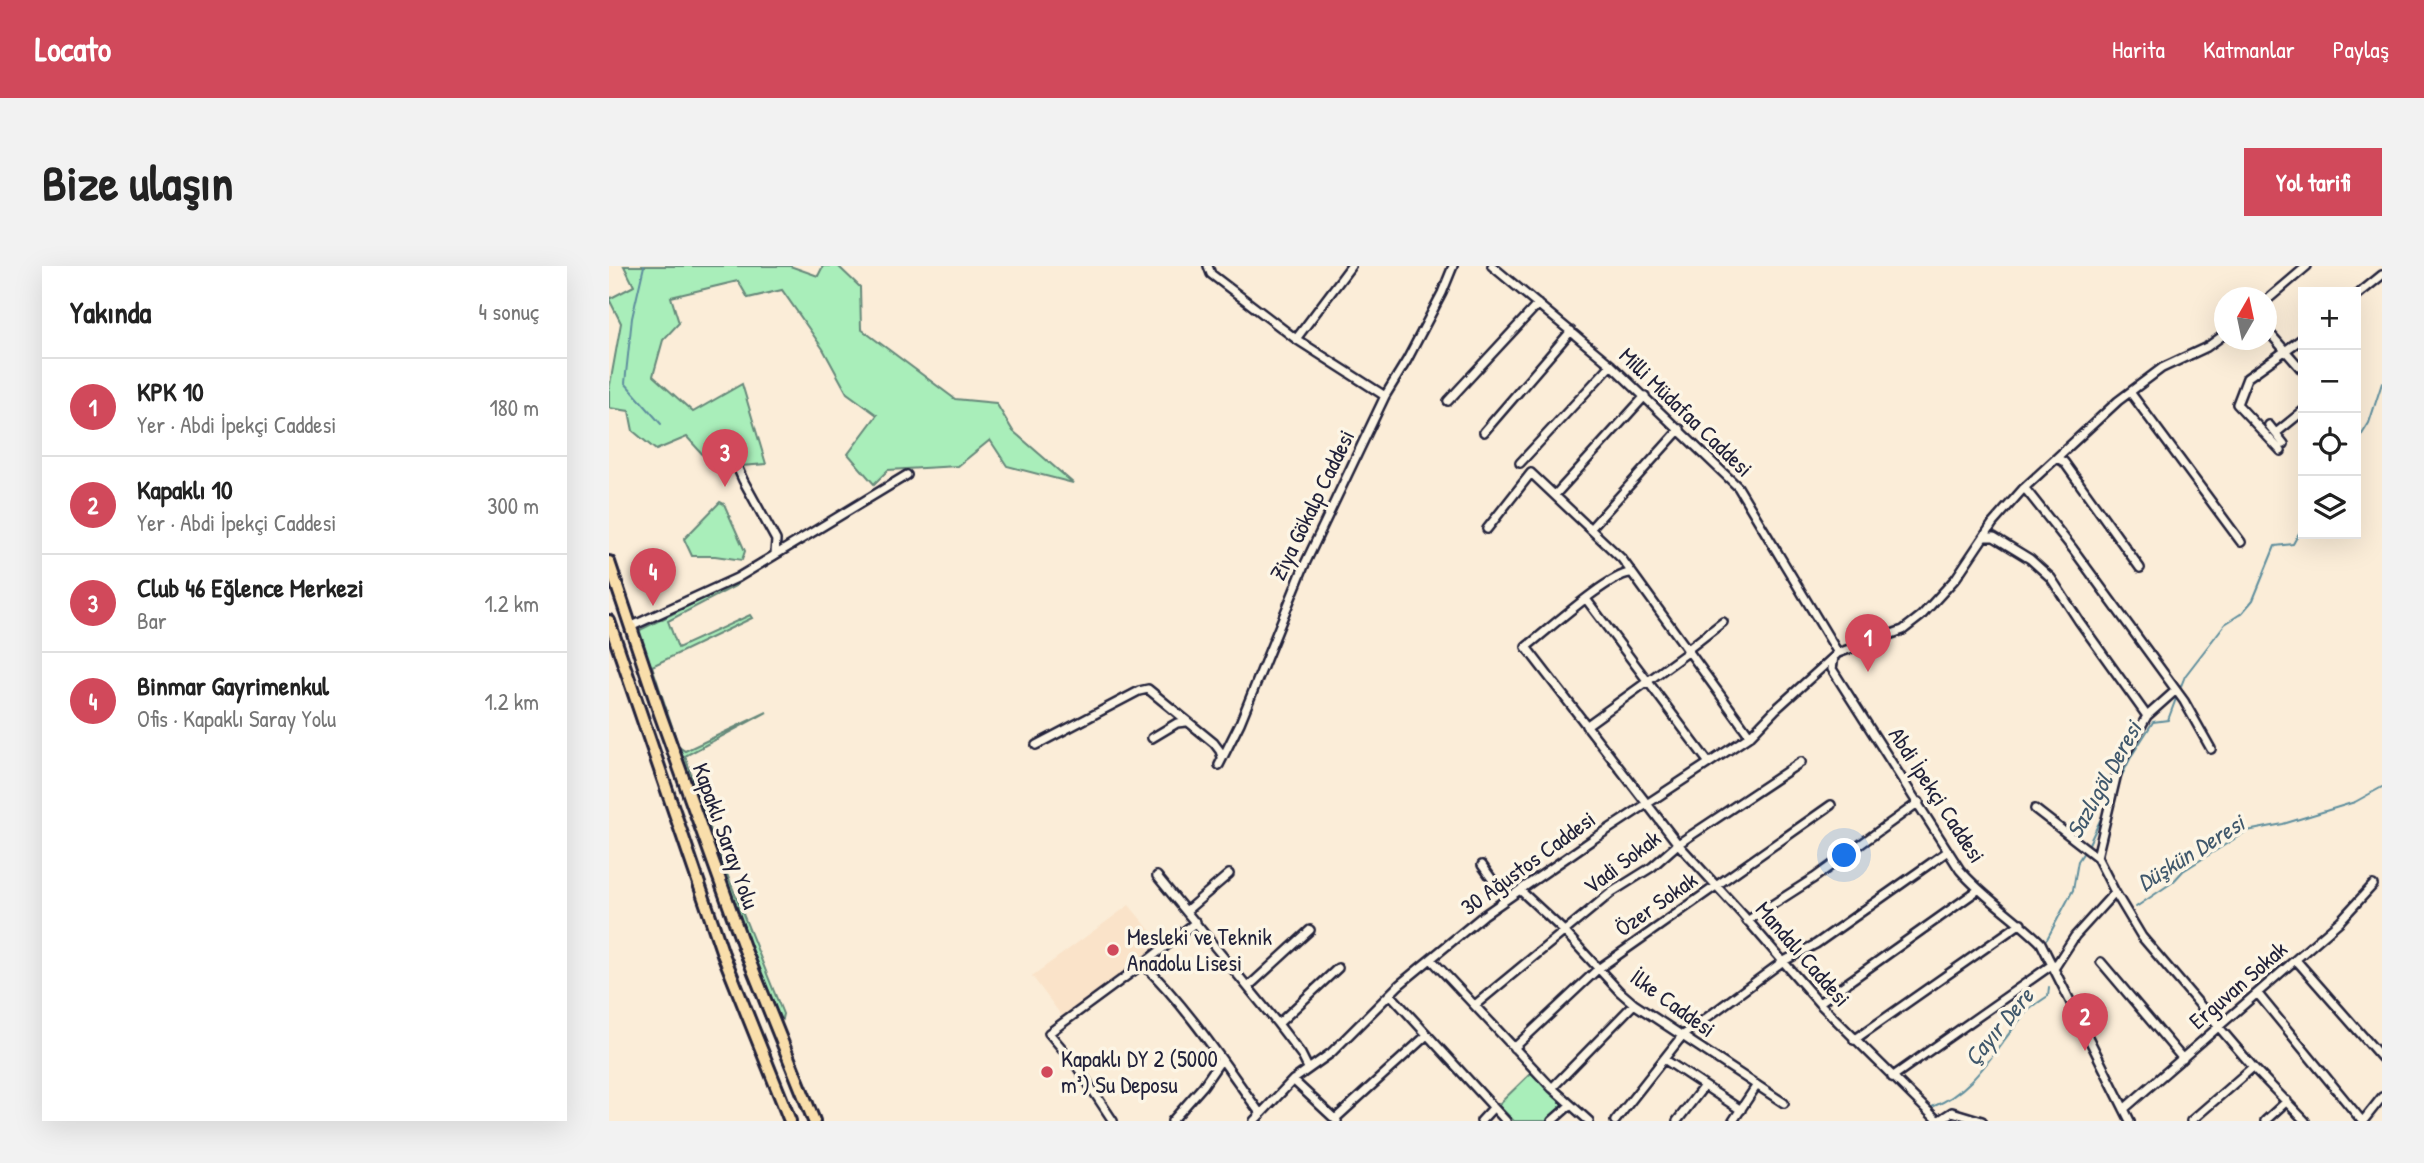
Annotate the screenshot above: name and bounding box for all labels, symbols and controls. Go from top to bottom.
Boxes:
text: Locato [35,27,111,71]
text: Harita [2112,33,2165,65]
text: Katmanlar [2203,33,2295,65]
text: Paylaş [2333,33,2389,65]
button: Yol tarifi [2244,148,2382,216]
text: Bize ulaşın [42,149,233,215]
north arrow [2214,287,2277,350]
map controls [2298,287,2361,539]
button: + [2298,287,2361,350]
text: Yakında [70,292,151,332]
text: 4 sonuç [478,296,539,327]
street label: Milli Müdafaa Caddesi [1613,340,1760,483]
button: − [2298,350,2361,413]
text: KPK 10 [137,374,204,409]
text: 1 [89,392,97,423]
text: 180 m [489,392,539,423]
text: Yer · Abdi İpekçi Caddesi [137,409,337,440]
button: locate [2298,413,2361,476]
street label: Ziya Gökalp Caddesi [1262,424,1361,585]
pin: 3 [702,429,748,487]
text: Kapaklı 10 [137,472,233,507]
button: layers [2298,476,2361,539]
text: 2 [88,490,98,521]
text: 300 m [487,490,539,521]
text: Yer · Abdi İpekçi Caddesi [137,507,337,538]
pin: 4 [630,548,676,606]
text: Club 46 Eğlence Merkezi [137,570,364,605]
text: 3 [88,588,98,619]
text: 1.2 km [484,588,539,619]
text: Bar [137,605,167,636]
pin: 1 [1845,614,1891,672]
text: Binmar Gayrimenkul [137,668,329,703]
text: 4 [89,686,97,717]
text: 1.2 km [484,686,539,717]
text: Ofis · Kapaklı Saray Yolu [137,703,336,734]
water label: Sazlıgöl Deresi [2058,713,2151,844]
street label: Abdi İpekçi Caddesi [1882,721,1993,869]
street label: Kapaklı Saray Yolu [686,759,767,913]
street label: 30 Ağustos Caddesi [1454,803,1601,922]
water label: Düşkün Deresi [2131,805,2252,898]
street label: Vadi Sokak [1577,822,1667,901]
your location [1827,838,1861,872]
street label: Özer Sokak [1608,864,1703,943]
street label: Mandalı Caddesi [1749,894,1858,1013]
place label: Mesleki ve Teknik Anadolu Lisesi [1127,921,1273,978]
street label: Erguvan Sokak [2182,933,2294,1036]
marker: Mesleki ve Teknik Anadolu Lisesi [1105,942,1121,958]
street label: İlke Caddesi [1624,961,1722,1044]
water label: Çayır Dere [1956,979,2042,1073]
pin: 2 [2062,993,2108,1051]
place label: Kapaklı DY 2 (5000 m³) Su Deposu [1061,1043,1218,1100]
marker: Kapaklı DY 2 (5000 m³) Su Deposu [1039,1064,1055,1080]

